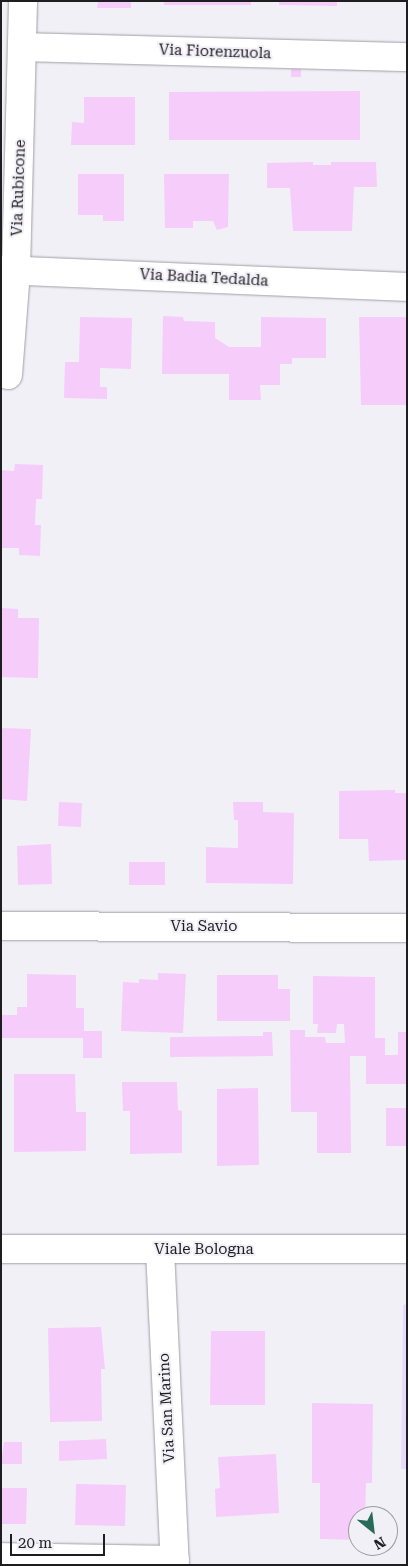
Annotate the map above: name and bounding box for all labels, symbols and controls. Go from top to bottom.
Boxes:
street label: Via Fiorenzuola [158,41,272,63]
street label: Via Rubicone [8,139,30,237]
street label: Via Badia Tedalda [139,266,269,290]
street label: Via Savio [170,918,238,936]
street label: Viale Bologna [154,1241,254,1259]
street label: Via San Marino [155,1352,179,1464]
north arrow [348,1506,398,1556]
scale bar [12,1524,108,1556]
text: 20 m [18,1534,52,1552]
text: N [371,1534,388,1553]

